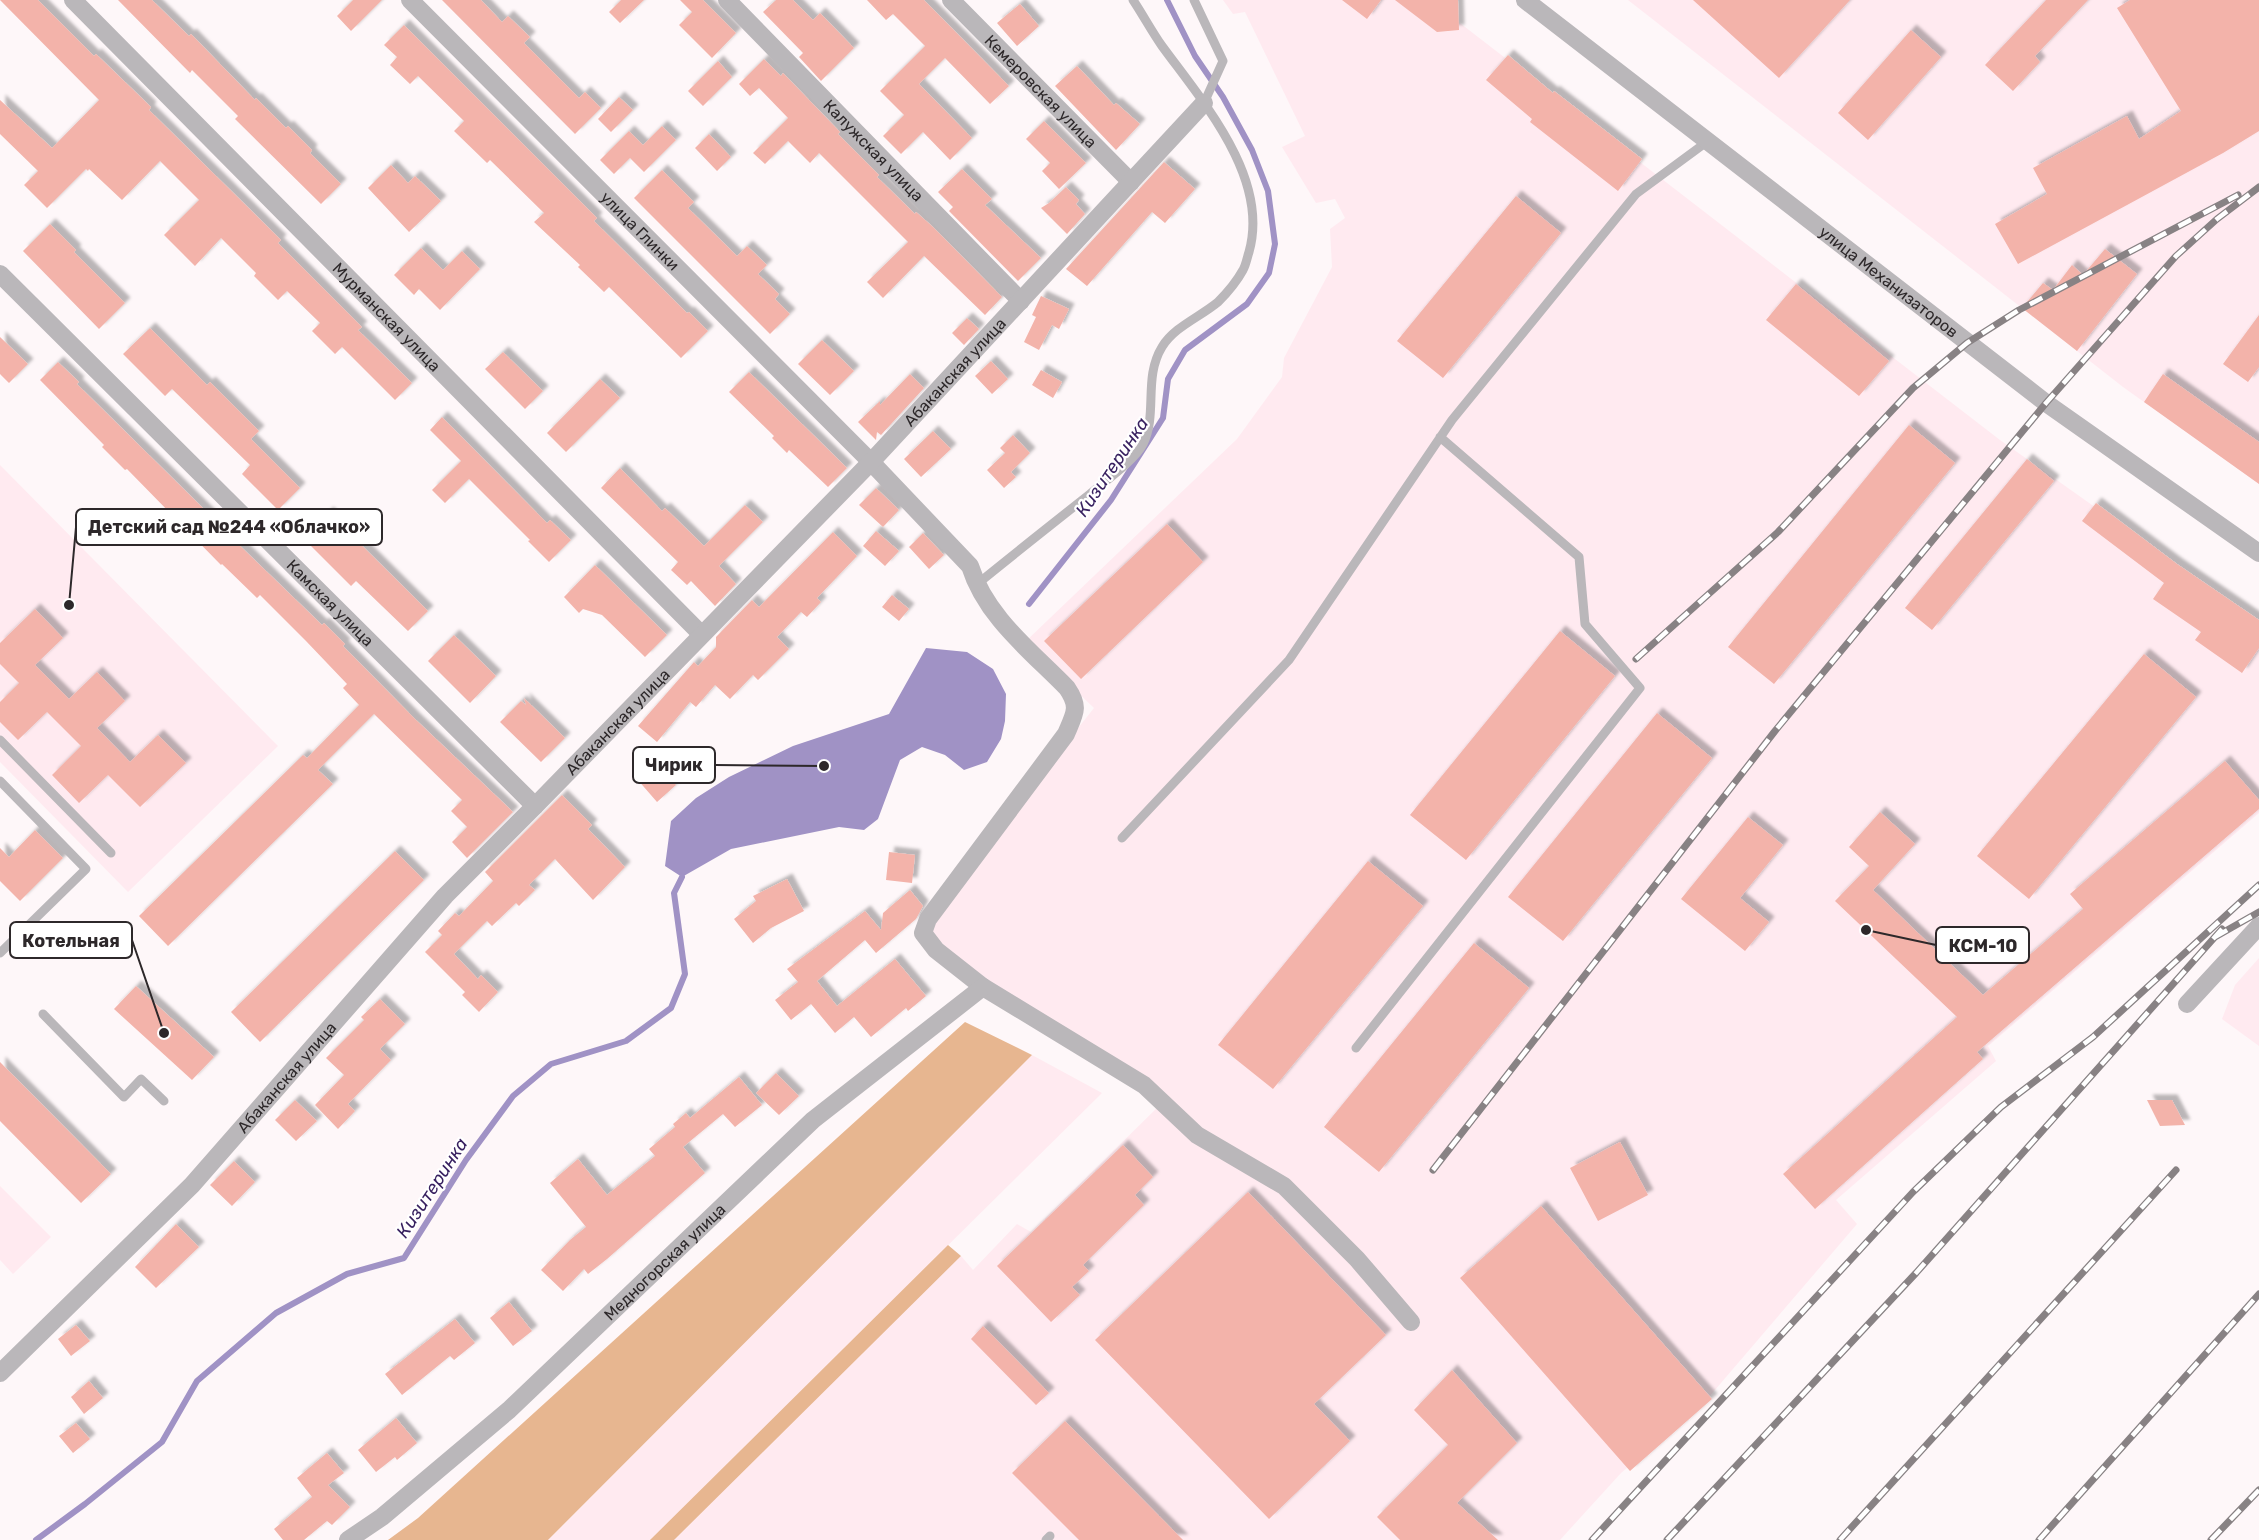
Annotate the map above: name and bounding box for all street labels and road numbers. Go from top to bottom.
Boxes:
street label: Кемеровская улица [981,31,1101,152]
street label: Калужская улица [819,96,927,205]
street label: улица Глинки [597,188,683,274]
street label: улица Механизаторов [1815,222,1962,342]
street label: Мурманская улица [329,259,444,376]
street label: Абаканская улица [900,314,1010,430]
street label: Камская улица [283,556,378,650]
street label: Абаканская улица [562,665,674,779]
street label: Абаканская улица [233,1018,340,1137]
street label: Медногорская улица [600,1200,730,1324]

